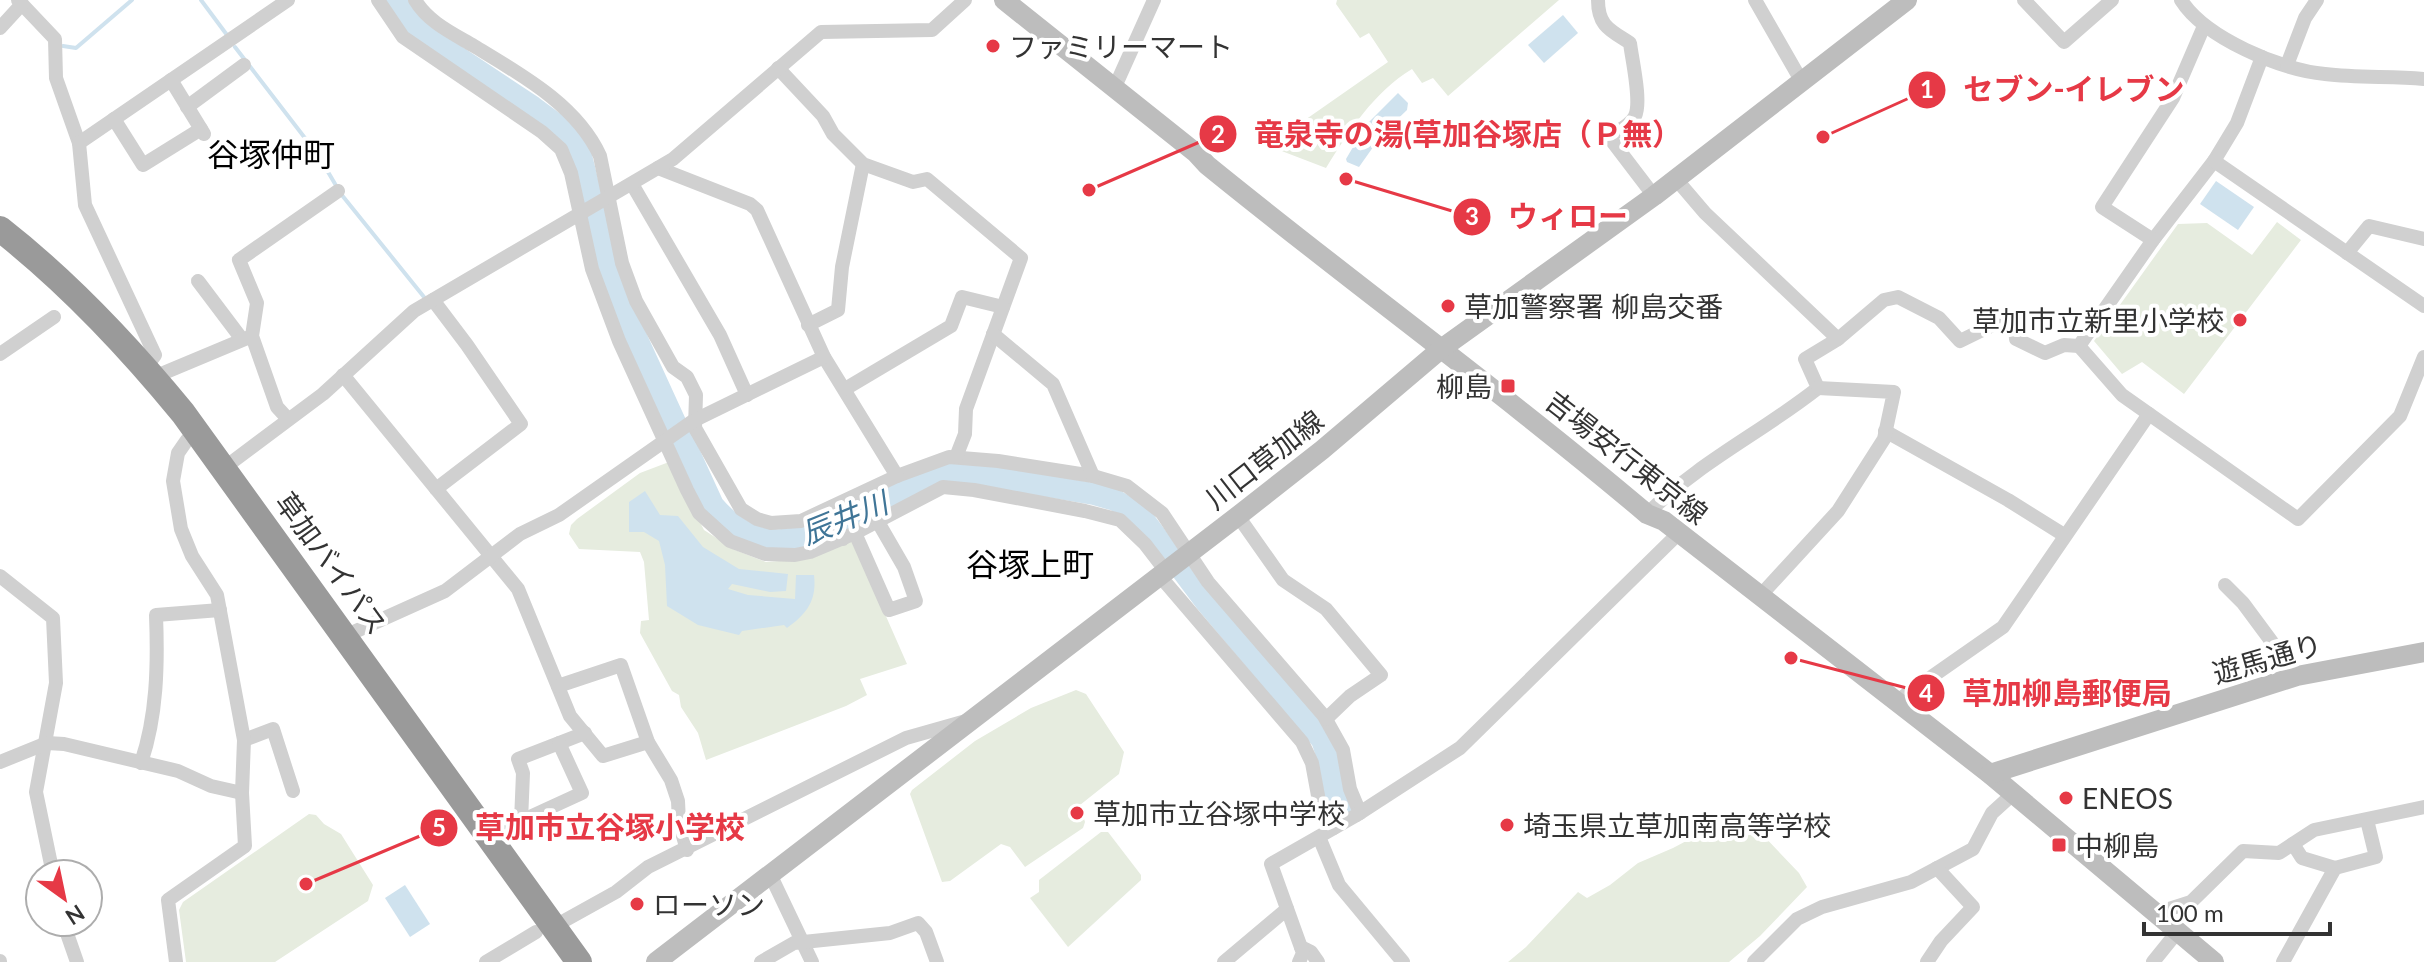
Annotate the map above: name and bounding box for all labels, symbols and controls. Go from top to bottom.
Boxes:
place label: ファミリーマート [1009,29,1233,63]
marker: ファミリーマート [984,37,1002,55]
callout: セブン-イレブン [1907,63,2200,117]
text: セブン-イレブン [1963,70,2185,106]
text: 1 [1920,74,1934,103]
callout: 竜泉寺の湯(草加谷塚店（Ｐ無） [1198,107,1698,161]
text: 竜泉寺の湯(草加谷塚店（Ｐ無） [1254,115,1682,151]
text: 2 [1211,119,1225,148]
district label: 谷塚仲町 [207,134,335,173]
callout: ウィロー [1452,190,1644,244]
text: ウィロー [1508,197,1628,233]
text: 3 [1465,201,1479,230]
place label: 草加警察署 柳島交番 [1464,289,1723,323]
marker: 草加警察署 柳島交番 [1439,297,1457,315]
place label: 草加市立新里小学校 [1972,303,2224,337]
marker: 草加市立新里小学校 [2231,311,2249,329]
place label: 柳島 [1436,369,1492,403]
marker: 柳島 [1499,377,1517,395]
street label: 吉場安行東京線 [1539,383,1715,531]
street label: 川口草加線 [1198,403,1330,515]
water label: 辰井川 [796,482,895,551]
street label: 草加バイパス [269,485,395,641]
district label: 谷塚上町 [966,544,1094,583]
street label: 遊馬通り [2208,626,2326,690]
callout: 草加柳島郵便局 [1906,666,2188,720]
text: 草加柳島郵便局 [1962,674,2172,710]
text: 4 [1919,678,1933,707]
place label: ENEOS [2082,781,2173,815]
marker: ENEOS [2057,789,2075,807]
place label: 草加市立谷塚中学校 [1093,796,1345,830]
callout: 草加市立谷塚小学校 [419,801,761,855]
marker: 草加市立谷塚中学校 [1068,804,1086,822]
text: 草加市立谷塚小学校 [475,808,745,844]
place label: 埼玉県立草加南高等学校 [1523,808,1831,842]
text: 5 [432,812,446,841]
marker: 埼玉県立草加南高等学校 [1498,816,1516,834]
place label: 中柳島 [2075,828,2159,862]
marker: 中柳島 [2050,836,2068,854]
north arrow [24,858,104,938]
scale bar [2144,886,2330,936]
place label: ローソン [653,887,765,921]
marker: ローソン [628,895,646,913]
text: 100 m [2156,898,2224,927]
text: N [61,899,90,931]

